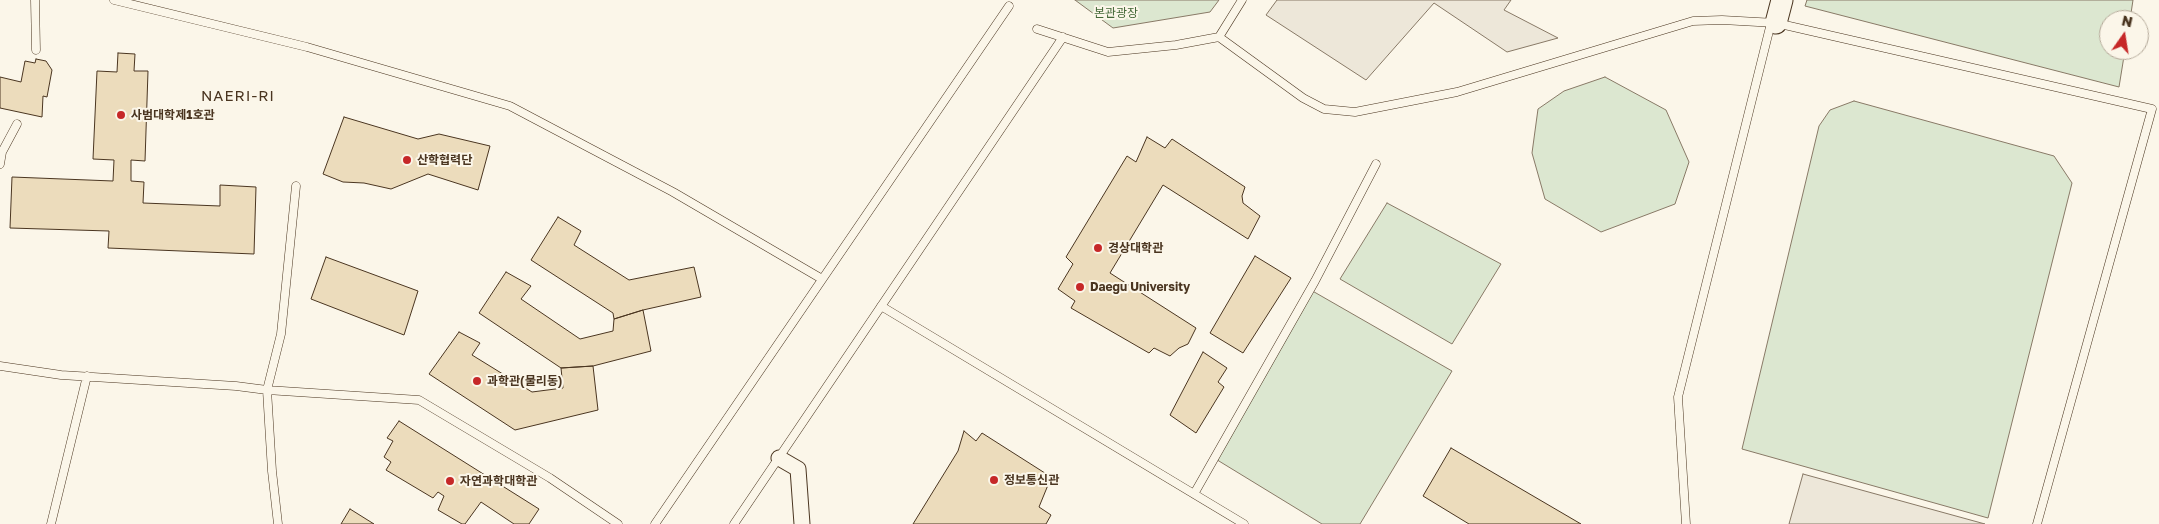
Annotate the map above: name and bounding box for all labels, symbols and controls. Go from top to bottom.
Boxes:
park label: 본관광장 [1094,6,1138,20]
north arrow [2099,10,2149,60]
text: N [2120,11,2134,30]
district label: NAERI-RI [200,87,276,105]
place label: 사범대학제1호관 [131,108,214,122]
marker: 사범대학제1호관 [115,109,127,121]
place label: 산학협력단 [417,153,472,167]
marker: 산학협력단 [401,154,413,166]
place label: 경상대학관 [1108,241,1163,255]
marker: 경상대학관 [1092,242,1104,254]
place label: Daegu University [1090,280,1190,294]
marker: Daegu University [1074,281,1086,293]
place label: 과학관(물리동) [487,374,562,388]
marker: 과학관(물리동) [471,375,483,387]
place label: 정보통신관 [1004,473,1059,487]
place label: 자연과학대학관 [460,474,537,488]
marker: 정보통신관 [988,474,1000,486]
marker: 자연과학대학관 [444,475,456,487]

